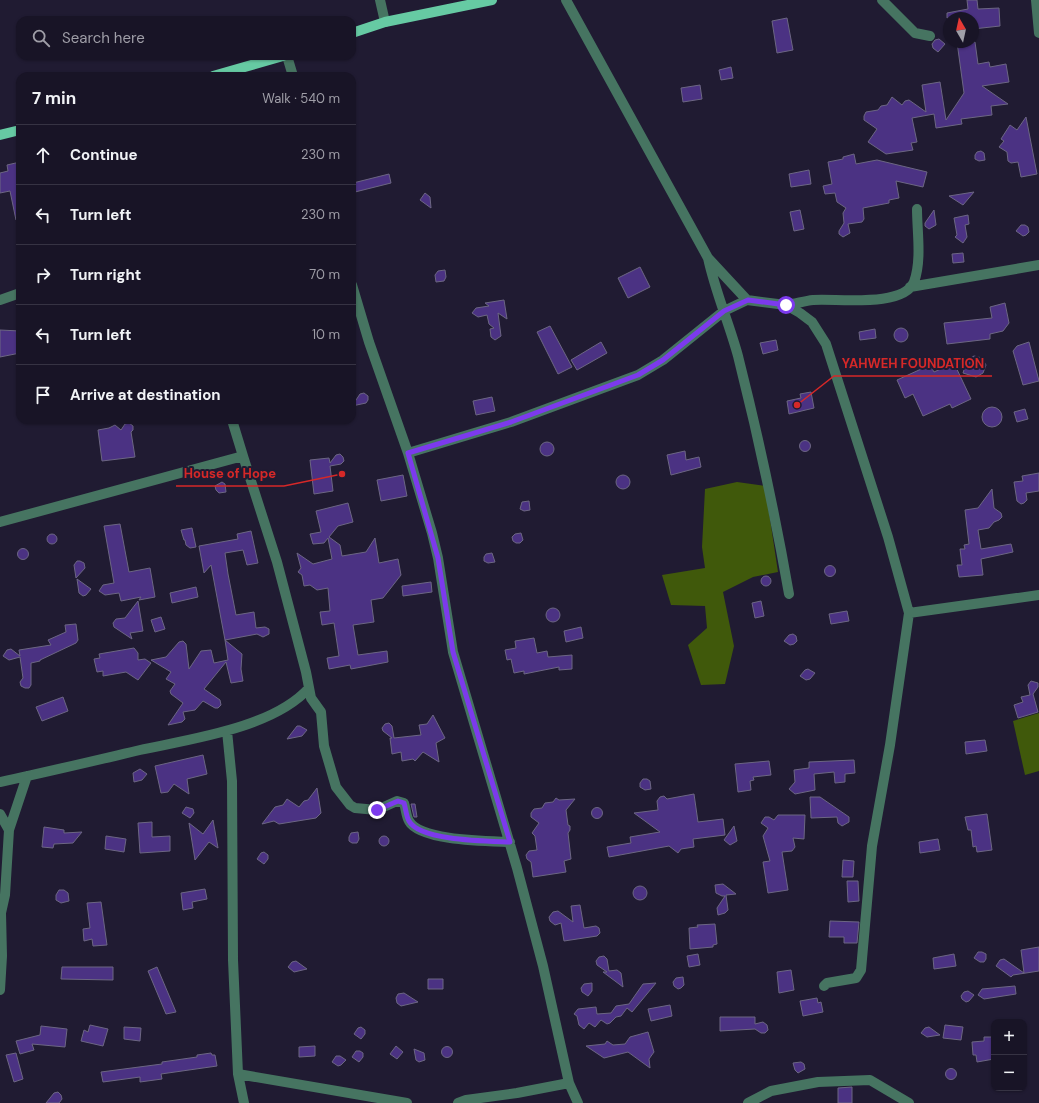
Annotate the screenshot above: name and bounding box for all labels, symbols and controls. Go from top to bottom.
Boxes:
north arrow [943,12,979,48]
search box [16,16,356,60]
icon: search [30,27,52,49]
text: Search here [62,28,145,48]
text: 7 min [32,87,76,109]
text: Walk · 540 m [262,90,340,107]
icon: ahead [32,144,54,166]
text: Continue [70,145,138,165]
text: 230 m [301,146,340,163]
icon: left [32,204,54,226]
text: Turn left [70,205,131,225]
text: 230 m [301,206,340,223]
icon: right [32,264,54,286]
text: Turn right [70,265,141,285]
text: 70 m [309,266,340,283]
route start [777,296,795,314]
icon: left [32,324,54,346]
text: Turn left [70,325,131,345]
text: 10 m [312,326,340,343]
callout: YAHWEH FOUNDATION [834,351,992,376]
text: YAHWEH FOUNDATION [842,355,984,372]
icon: arrive [32,384,54,406]
text: Arrive at destination [70,385,221,405]
callout: House of Hope [176,461,284,486]
text: House of Hope [184,465,276,482]
route end [368,801,386,819]
map controls [991,1019,1027,1091]
button: + [991,1019,1027,1055]
button: − [991,1055,1027,1091]

